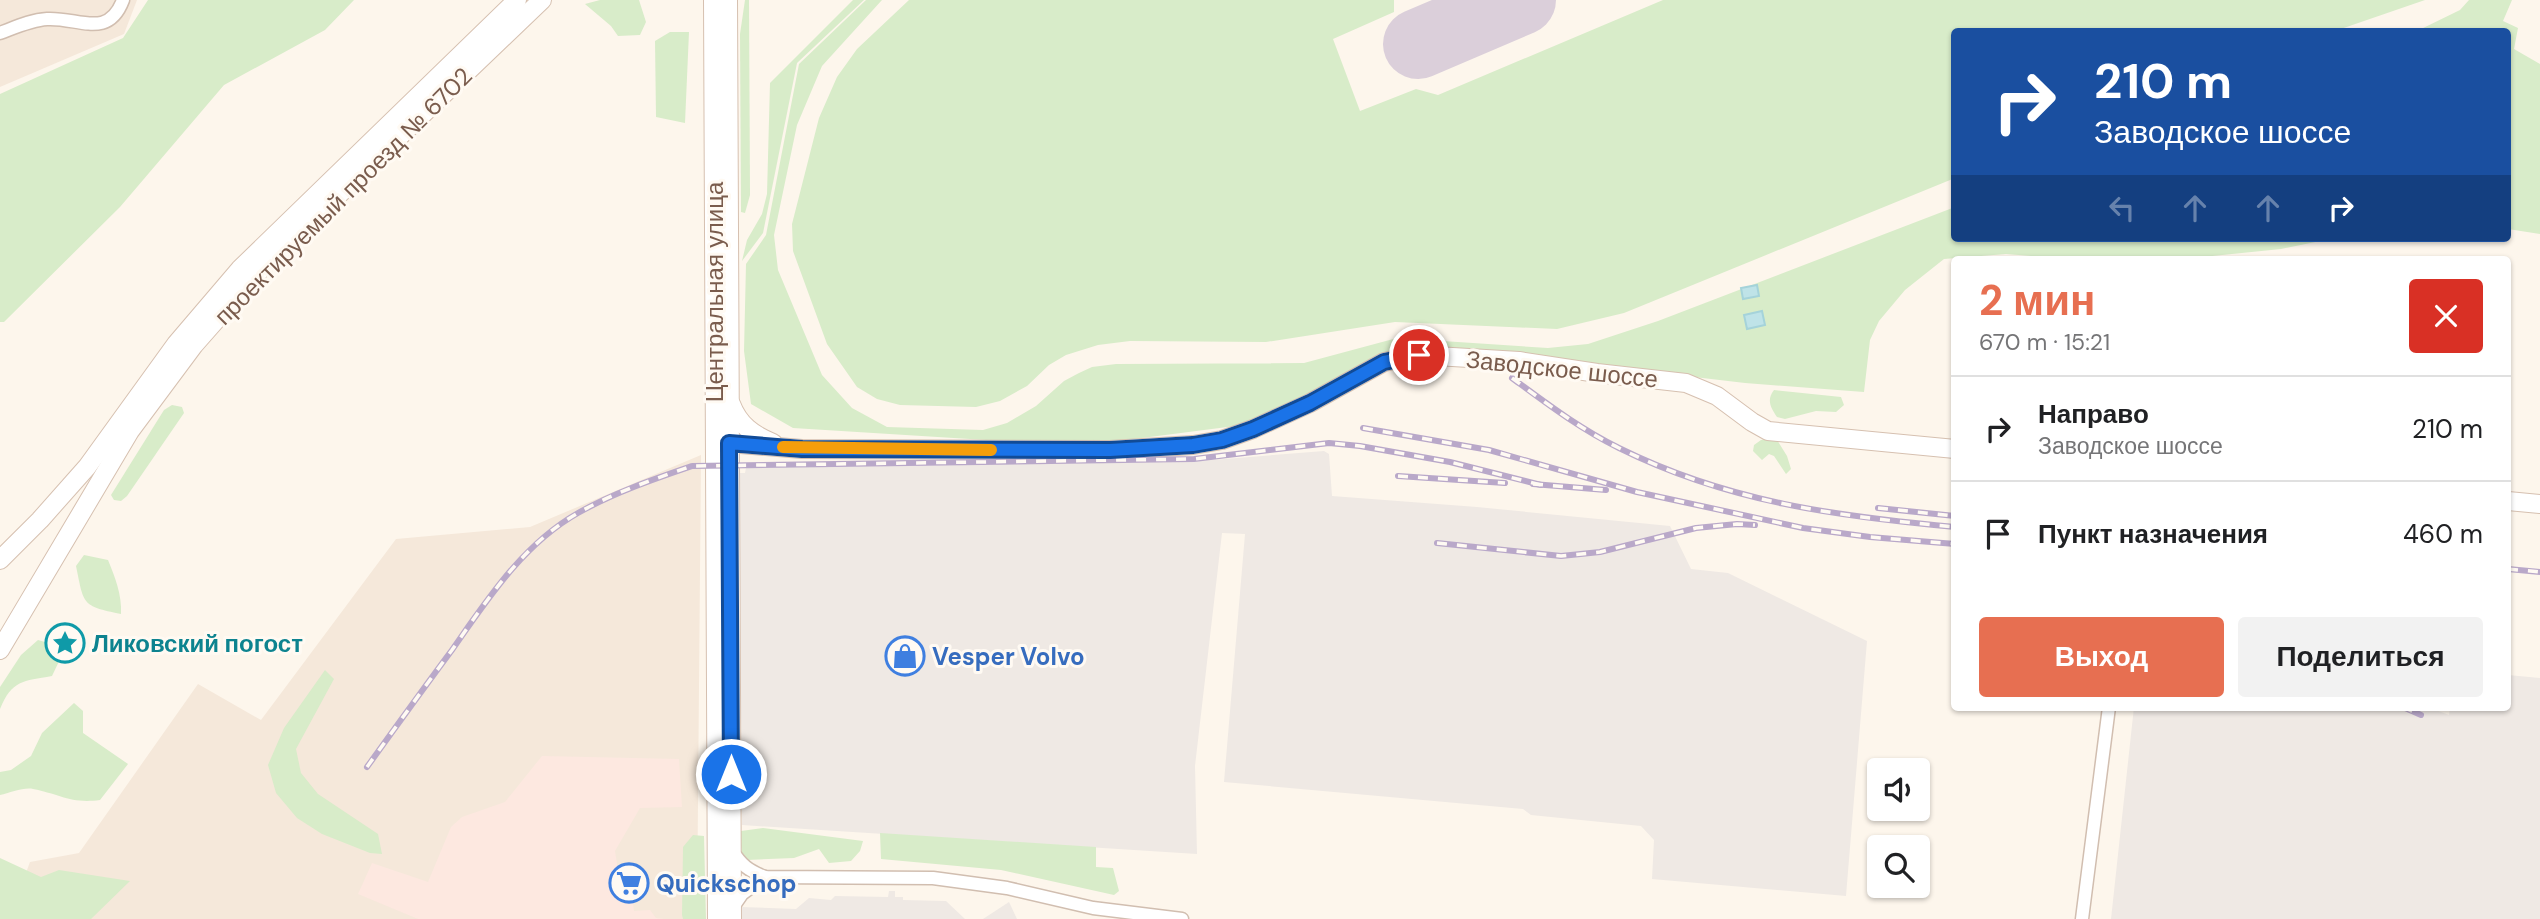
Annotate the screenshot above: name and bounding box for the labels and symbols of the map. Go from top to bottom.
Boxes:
street label: проектируемый проезд № 6702 [207,60,479,332]
street label: Центральная улица [699,181,730,402]
pin [1389,325,1449,385]
street label: Заводское шоссе [1464,344,1660,394]
place icon: Ликовский погост [44,622,86,664]
place label: Ликовский погост [92,628,303,659]
shop icon: Vesper Volvo [884,635,926,677]
place label: Vesper Volvo [932,641,1085,672]
position arrow [694,737,768,811]
supermarket icon: Quickschop [608,862,650,904]
place label: Quickschop [656,868,797,899]

